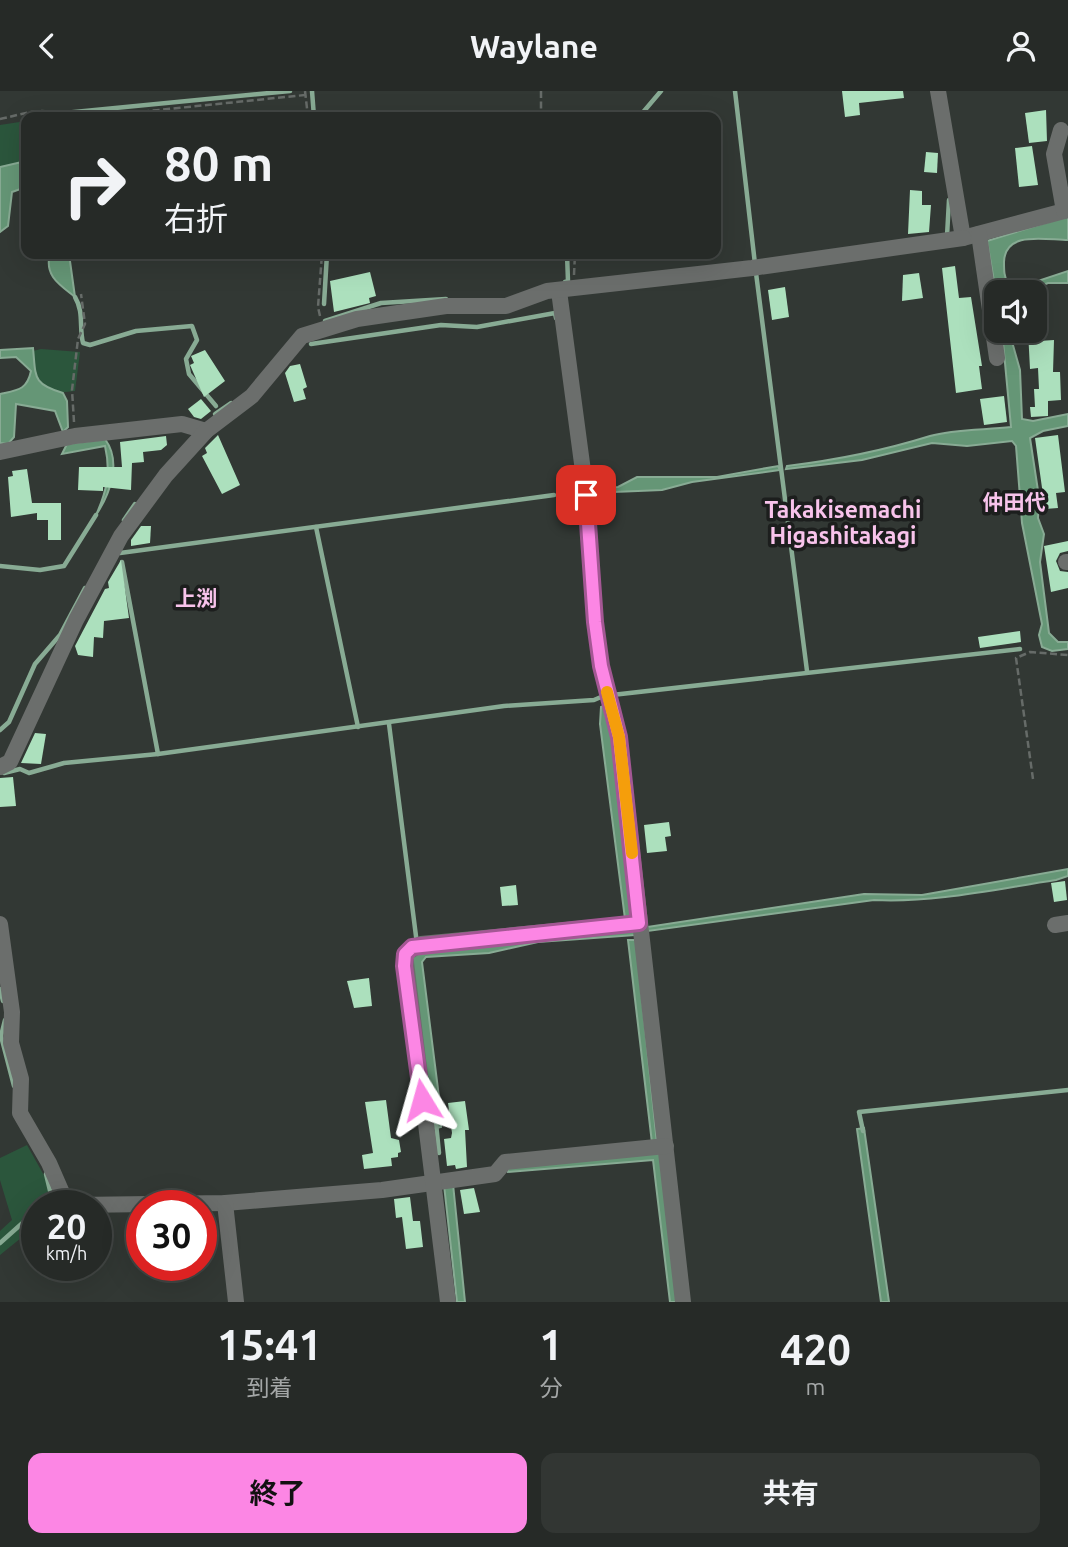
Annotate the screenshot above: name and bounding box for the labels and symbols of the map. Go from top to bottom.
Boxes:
pin [556,465,616,525]
district label: 仲田代 [983,490,1046,514]
district label: Takakisemachi Higashitakagi [765,497,921,548]
district label: 上渕 [175,586,217,610]
position arrow [385,1063,459,1137]
speed limit sign: 30 [126,1190,217,1281]

